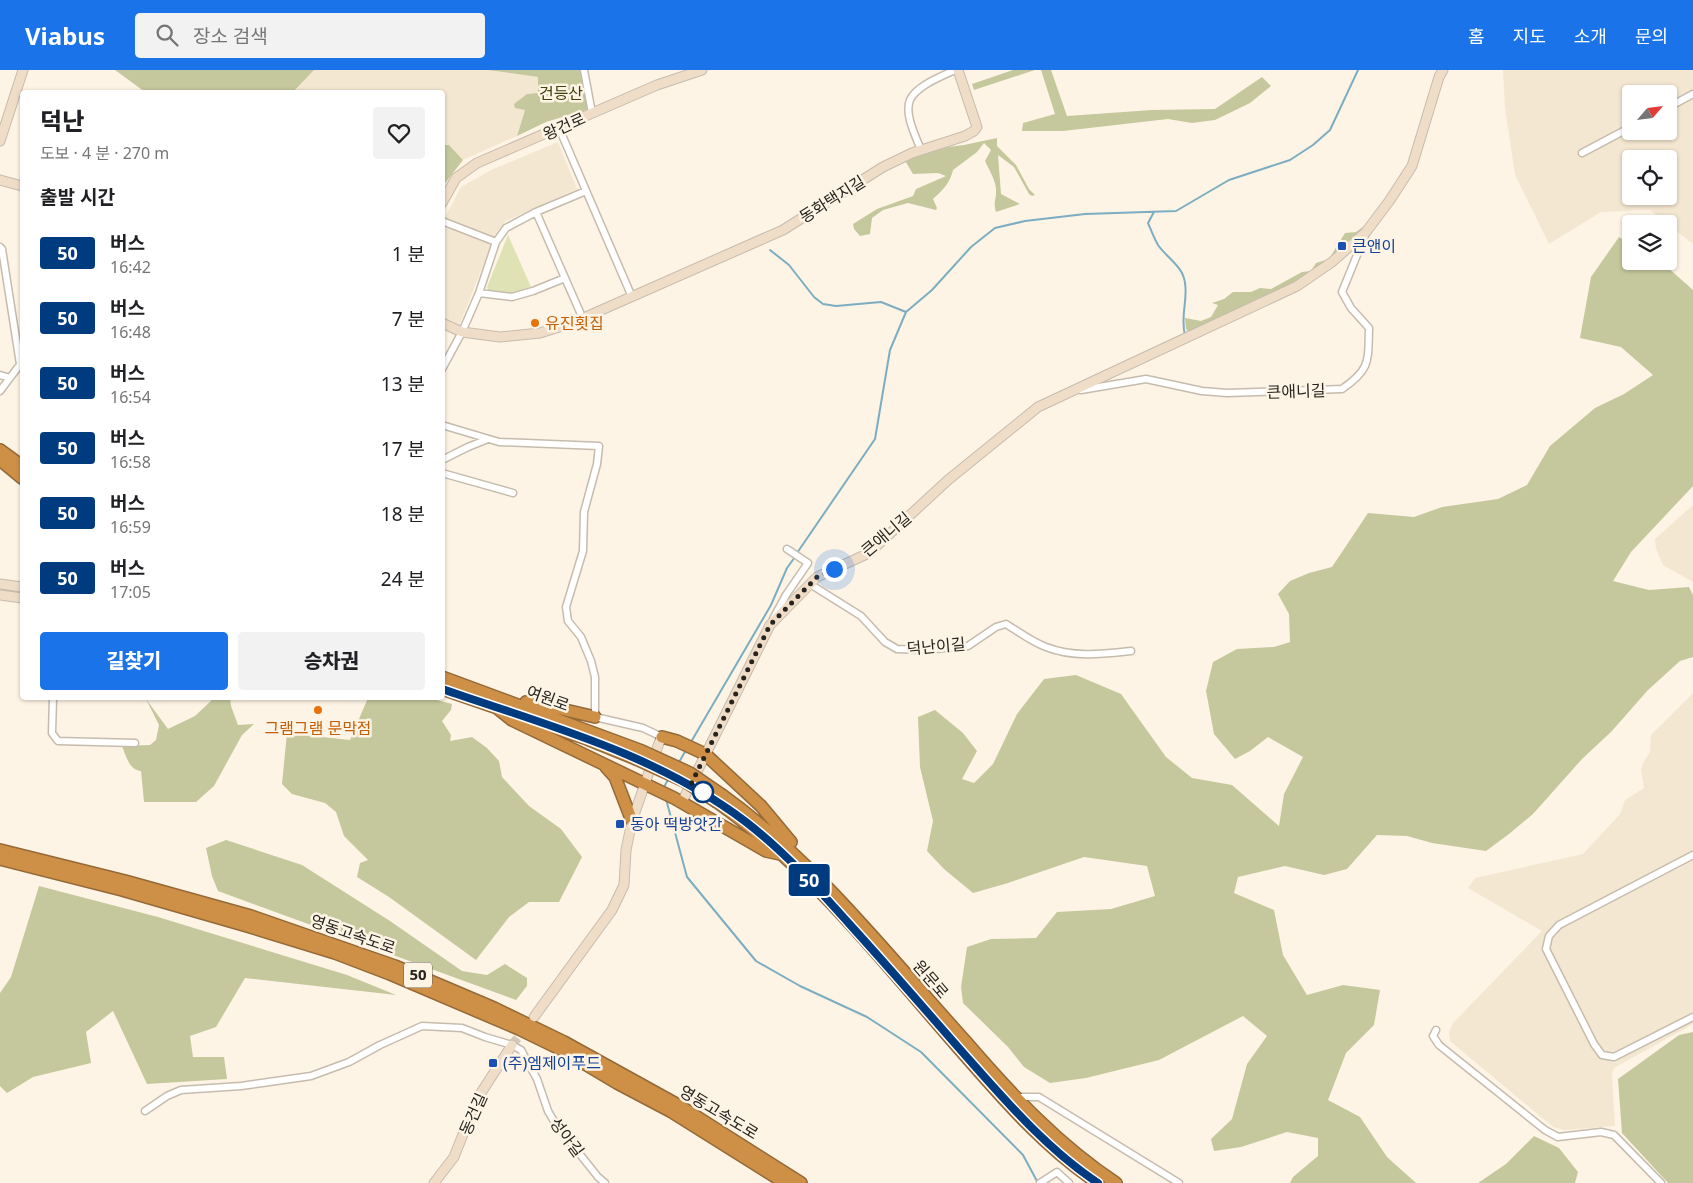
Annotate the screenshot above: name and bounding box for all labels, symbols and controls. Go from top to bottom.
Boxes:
search box [135,13,485,58]
text: Viabus [25,19,105,52]
icon: search [153,21,181,49]
text: 장소 검색 [193,23,268,49]
text: 홈 [1468,24,1485,48]
text: 지도 [1513,24,1546,48]
text: 소개 [1574,24,1607,48]
text: 문의 [1635,24,1668,48]
park label: 건등산 [539,82,583,104]
north arrow [1622,85,1678,140]
map controls [1622,85,1677,270]
text: 덕난 [40,104,84,137]
button: heart [373,107,425,159]
street label: 왕건로 [539,107,589,145]
text: 도보 · 4 분 · 270 m [40,142,169,164]
button: locate [1622,150,1677,205]
street label: 동화택지길 [795,170,869,228]
text: 출발 시간 [40,184,115,210]
button: layers [1622,215,1677,270]
text: 버스 [110,230,145,256]
place label: 큰앤이 [1352,235,1396,257]
marker: 큰앤이 [1336,240,1348,252]
text: 50 [57,241,78,265]
text: 1 분 [392,241,425,267]
text: 16:42 [110,256,151,278]
text: 버스 [110,295,145,321]
text: 50 [57,306,78,330]
text: 7 분 [392,306,425,332]
place label: 유진횟집 [545,312,604,334]
marker: 유진횟집 [529,317,541,329]
text: 16:48 [110,321,151,343]
text: 버스 [110,360,145,386]
text: 50 [57,371,78,395]
text: 13 분 [381,371,425,397]
street label: 큰애니길 [1266,379,1326,403]
text: 16:54 [110,386,151,408]
text: 버스 [110,425,145,451]
text: 50 [57,436,78,460]
text: 17 분 [381,436,425,462]
text: 16:58 [110,451,151,473]
text: 버스 [110,490,145,516]
text: 50 [57,501,78,525]
text: 18 분 [381,501,425,527]
street label: 큰애니길 [856,507,916,561]
text: 16:59 [110,516,151,538]
text: 버스 [110,555,145,581]
your location [822,557,847,582]
text: 50 [57,566,78,590]
text: 24 분 [381,566,425,592]
text: 17:05 [110,581,151,603]
button: 길찾기 [40,632,228,690]
button: 승차권 [238,632,425,690]
street label: 덕난이길 [906,632,966,660]
street label: 여원로 [523,680,573,716]
marker: 그램그램 문막점 [312,704,324,716]
place label: 그램그램 문막점 [264,717,372,739]
unlabelled marker [692,781,714,803]
place label: 동아 떡방앗간 [630,813,723,835]
marker: 동아 떡방앗간 [614,818,626,830]
line badge: 50 [786,864,832,896]
text: 50 [799,868,819,892]
street label: 영동고속도로 [308,909,399,959]
street label: 원문로 [908,955,954,1003]
road number: 50 [404,962,432,988]
place label: (주)엠제이푸드 [503,1052,601,1074]
marker: (주)엠제이푸드 [487,1057,499,1069]
street label: 영동고속도로 [675,1080,763,1144]
street label: 동건길 [454,1089,492,1139]
street label: 성아길 [545,1113,589,1161]

